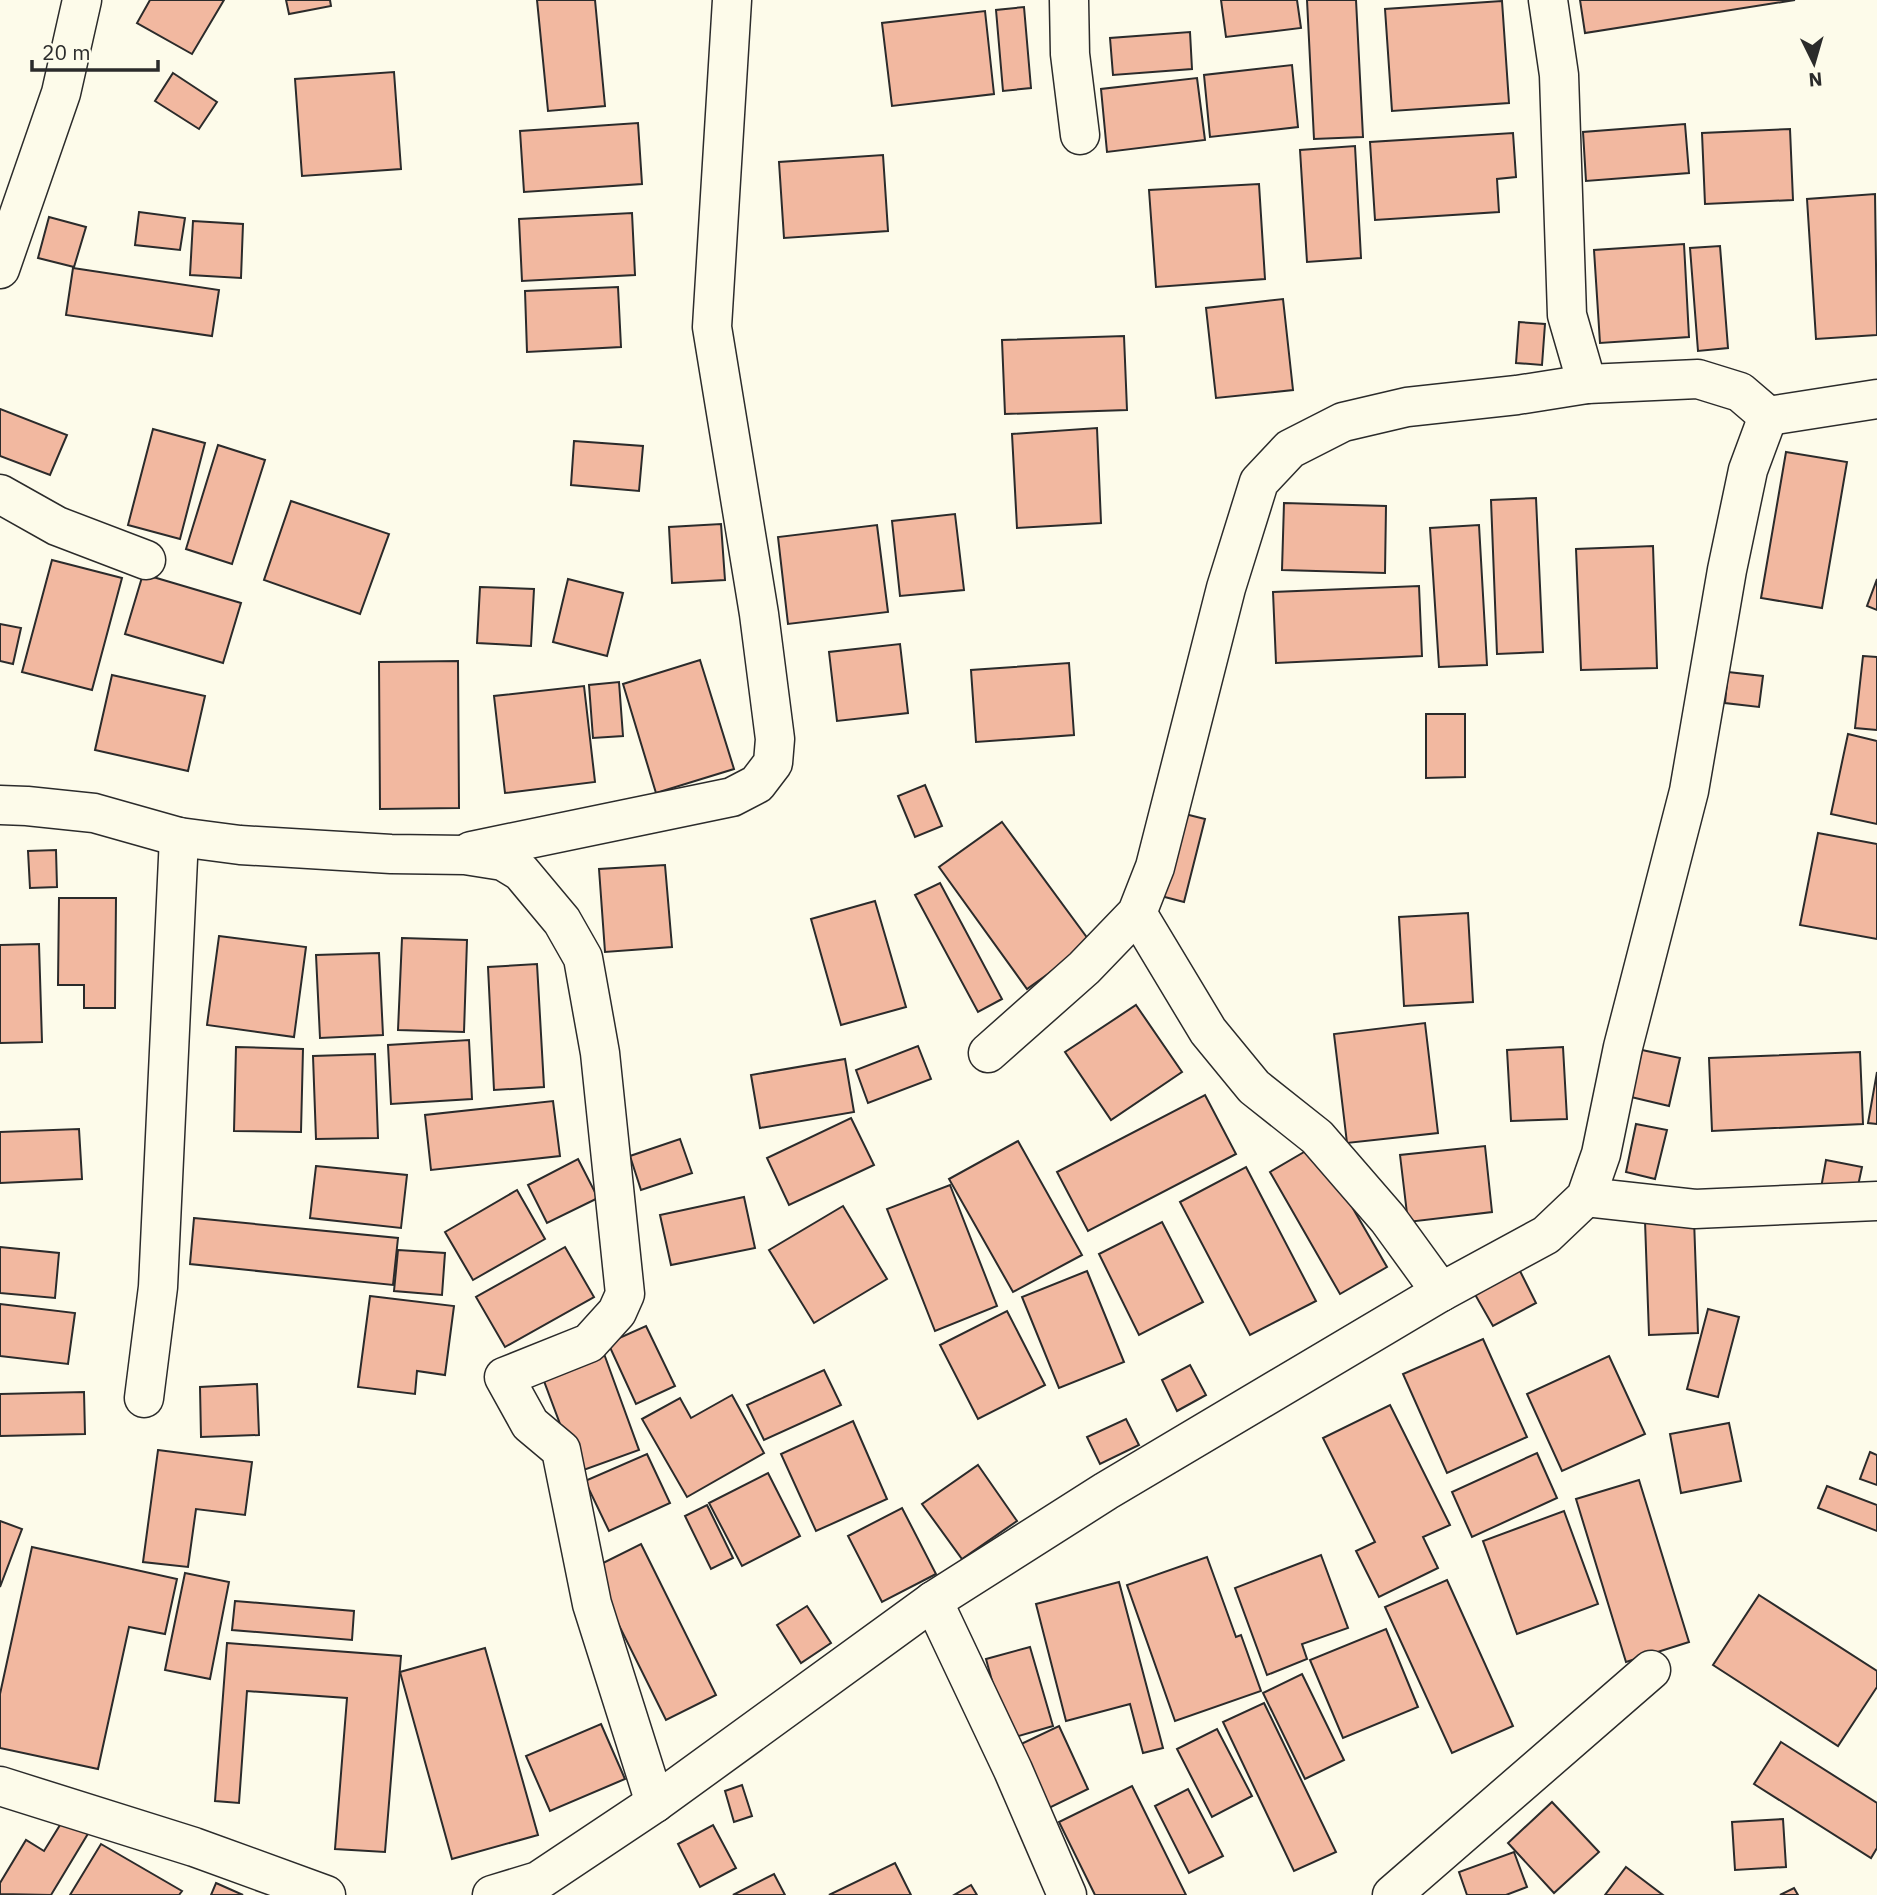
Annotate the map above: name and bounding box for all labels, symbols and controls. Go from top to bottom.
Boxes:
scale bar [32,28,158,72]
north arrow [1779,28,1849,98]
text: 20 m [42,38,91,66]
text: N [1808,67,1823,92]

